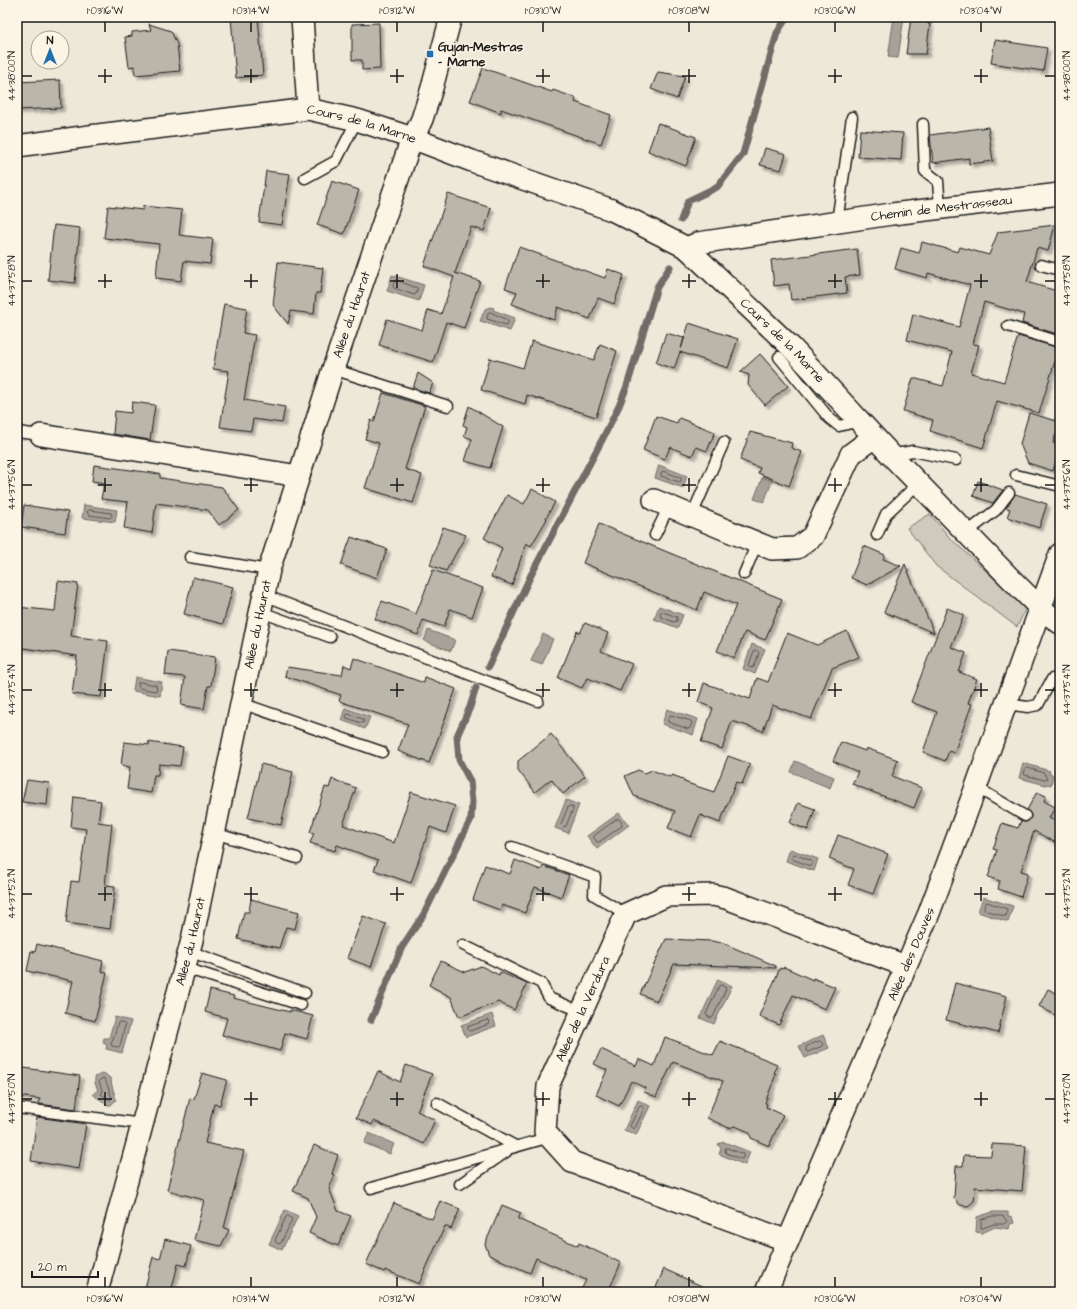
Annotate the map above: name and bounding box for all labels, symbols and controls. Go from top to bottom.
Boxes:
text: 1°03'16"W [87,4,124,18]
text: 1°03'14"W [233,4,270,18]
text: 1°03'12"W [379,4,415,18]
text: 1°03'10"W [525,4,562,18]
text: 1°03'08"W [668,4,710,18]
text: 1°03'06"W [815,4,856,18]
text: 1°03'04"W [960,4,1002,18]
north arrow [30,30,70,70]
text: N [47,33,54,48]
place label: Gujan-Mestras - Marne [438,38,523,71]
marker: Gujan-Mestras - Marne [425,49,435,59]
text: 44°38'00"N [5,51,19,101]
text: 44°38'00"N [1060,51,1074,101]
street label: Cours de la Marne [305,100,419,148]
street label: Chemin de Mestrasseau [870,191,1013,226]
text: 44°37'58"N [5,256,19,306]
text: 44°37'58"N [1060,256,1074,306]
street label: Allée du Haurat [328,268,375,360]
street label: Cours de la Marne [736,294,829,387]
text: 44°37'56"N [5,460,19,510]
text: 44°37'56"N [1060,460,1074,510]
street label: Allée du Haurat [240,578,276,670]
text: 44°37'54"N [5,664,19,716]
text: 44°37'54"N [1060,664,1074,716]
text: 44°37'52"N [5,869,19,919]
text: 44°37'52"N [1060,869,1074,919]
street label: Allée du Haurat [171,895,210,988]
street label: Allée des Douves [883,904,939,1003]
street label: Allée de la Verdura [551,953,615,1065]
text: 44°37'50"N [5,1074,19,1124]
text: 44°37'50"N [1060,1074,1074,1124]
scale bar [32,1253,98,1279]
text: 20 m [38,1259,67,1276]
text: 1°03'16"W [87,1292,124,1306]
text: 1°03'14"W [233,1292,270,1306]
text: 1°03'12"W [379,1292,415,1306]
text: 1°03'10"W [525,1292,562,1306]
text: 1°03'08"W [668,1292,710,1306]
text: 1°03'06"W [815,1292,856,1306]
text: 1°03'04"W [960,1292,1002,1306]

